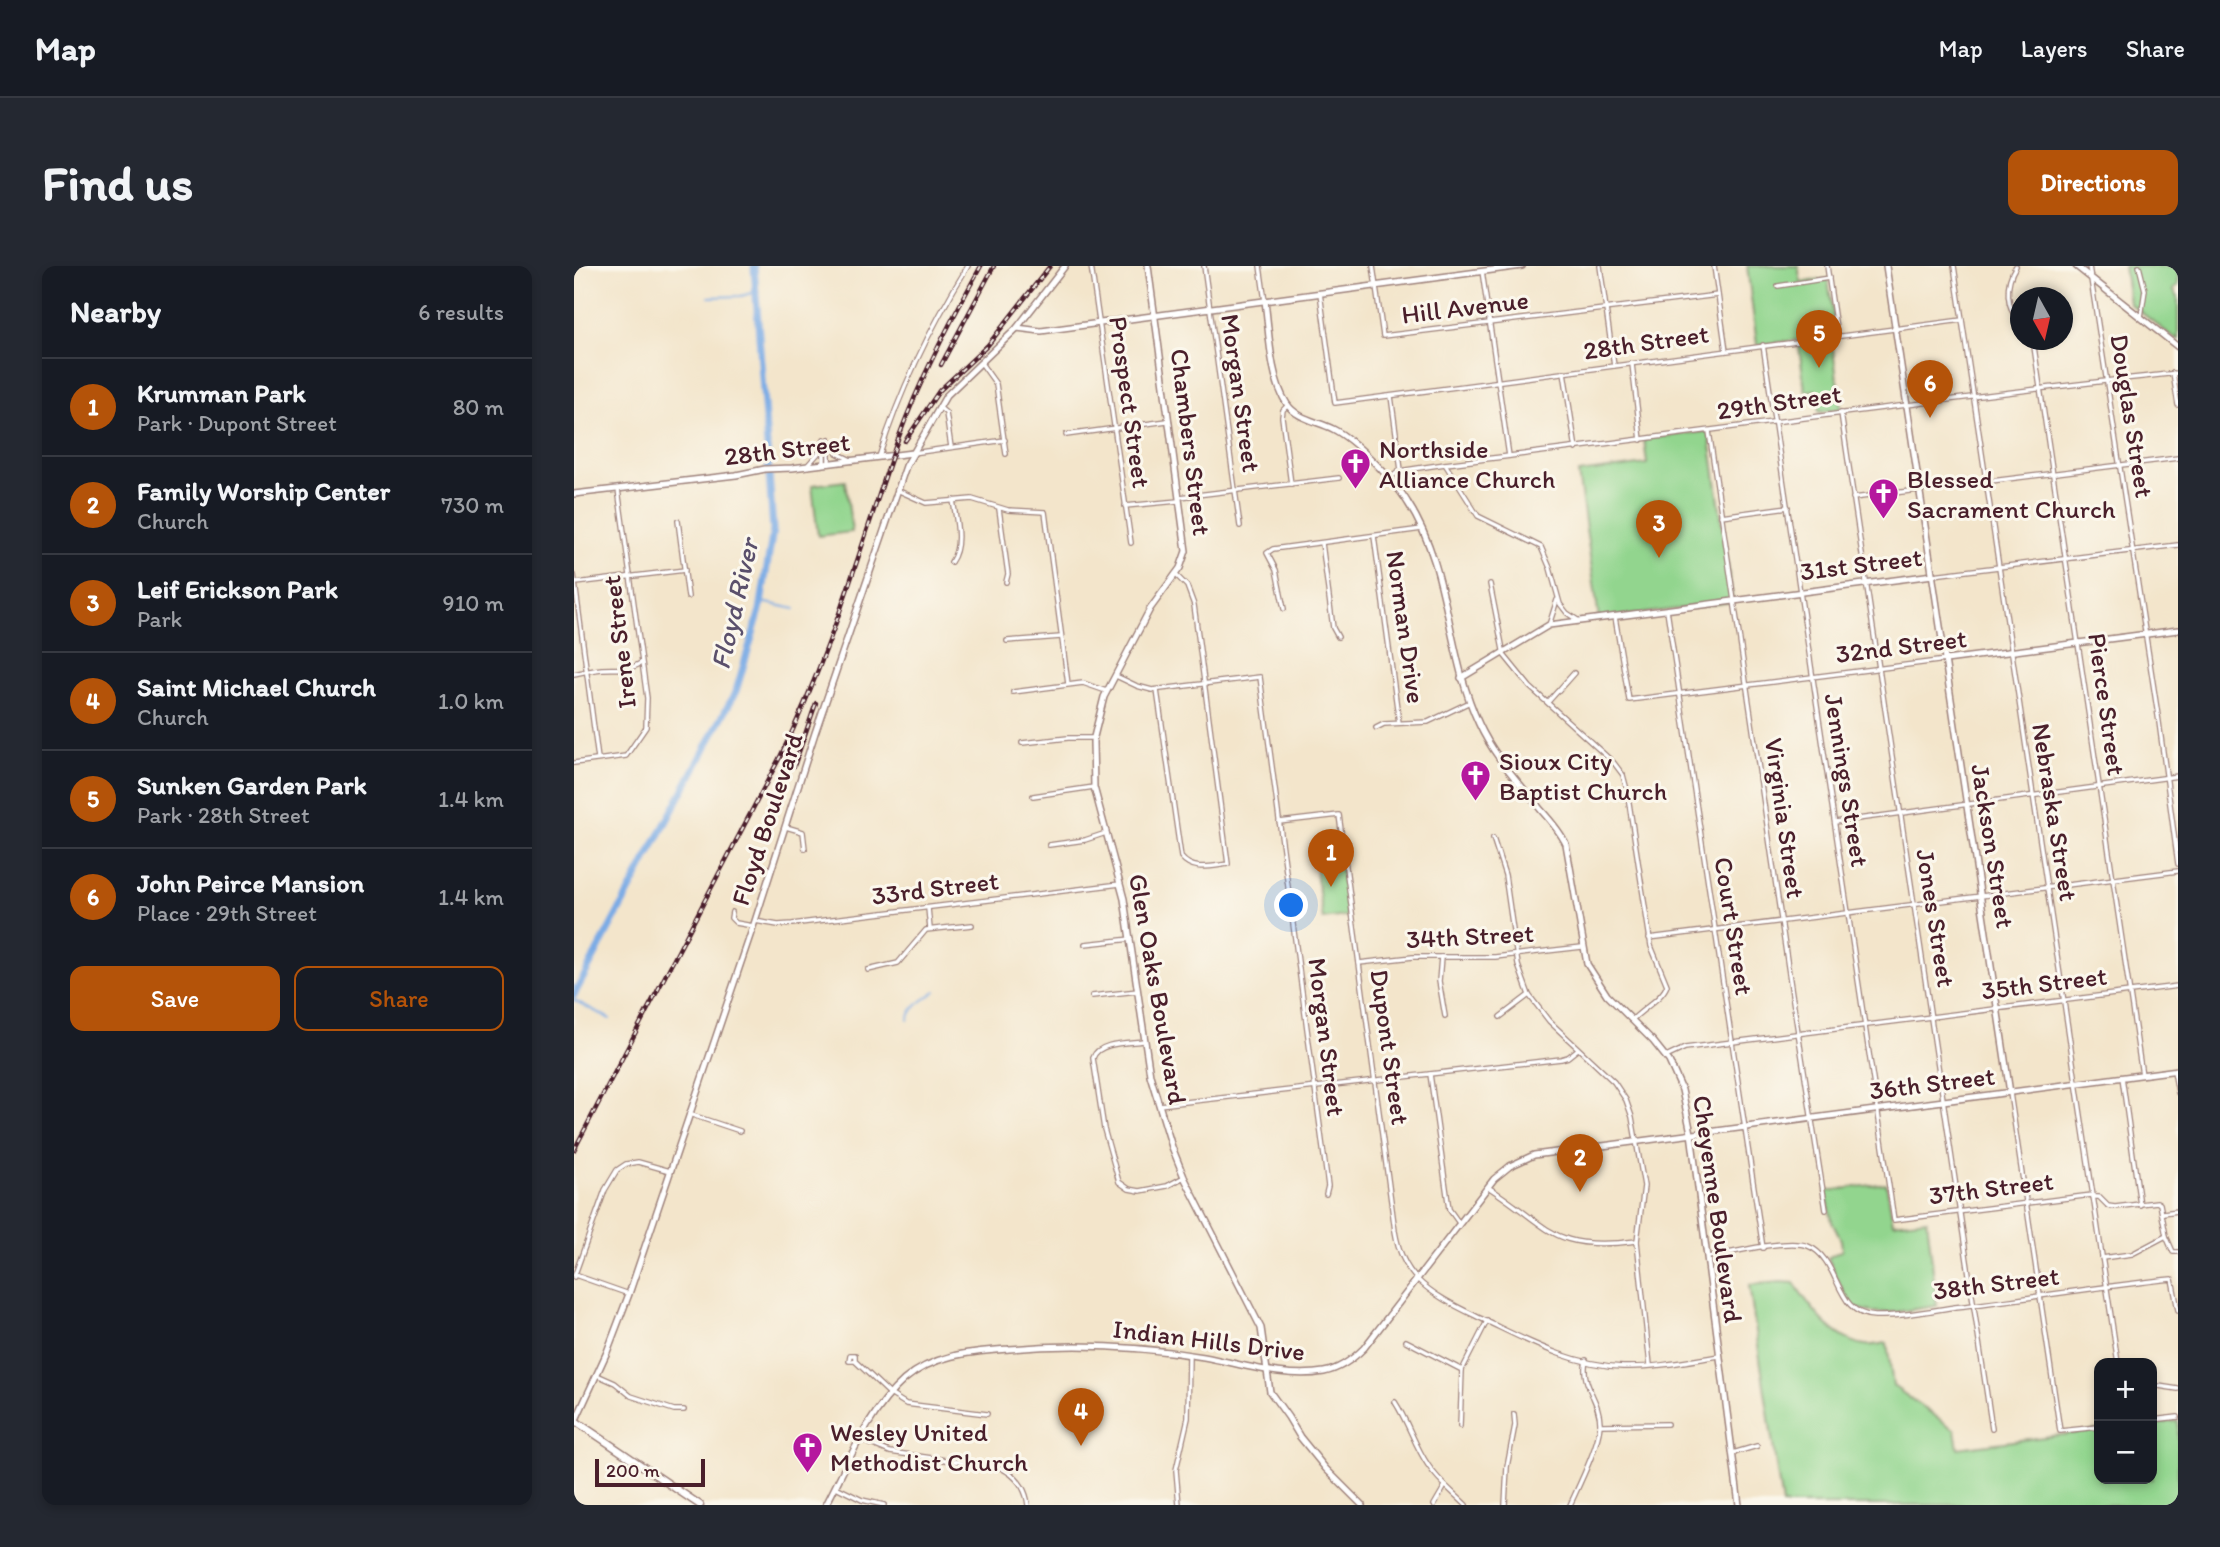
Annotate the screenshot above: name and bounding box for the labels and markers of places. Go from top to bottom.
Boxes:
pin: 5 [1796,310,1842,368]
pin: 6 [1907,360,1953,418]
place label: Northside Alliance Church [1379,433,1555,495]
church icon: Northside Alliance Church [1339,447,1373,491]
place label: Blessed Sacrament Church [1907,463,2116,525]
church icon: Blessed Sacrament Church [1867,477,1901,521]
pin: 3 [1636,500,1682,558]
place label: Sioux City Baptist Church [1499,745,1667,807]
church icon: Sioux City Baptist Church [1459,759,1493,803]
pin: 1 [1308,829,1354,887]
pin: 2 [1557,1134,1603,1192]
pin: 4 [1058,1388,1104,1446]
place label: Wesley United Methodist Church [830,1416,1028,1478]
church icon: Wesley United Methodist Church [790,1430,824,1474]

